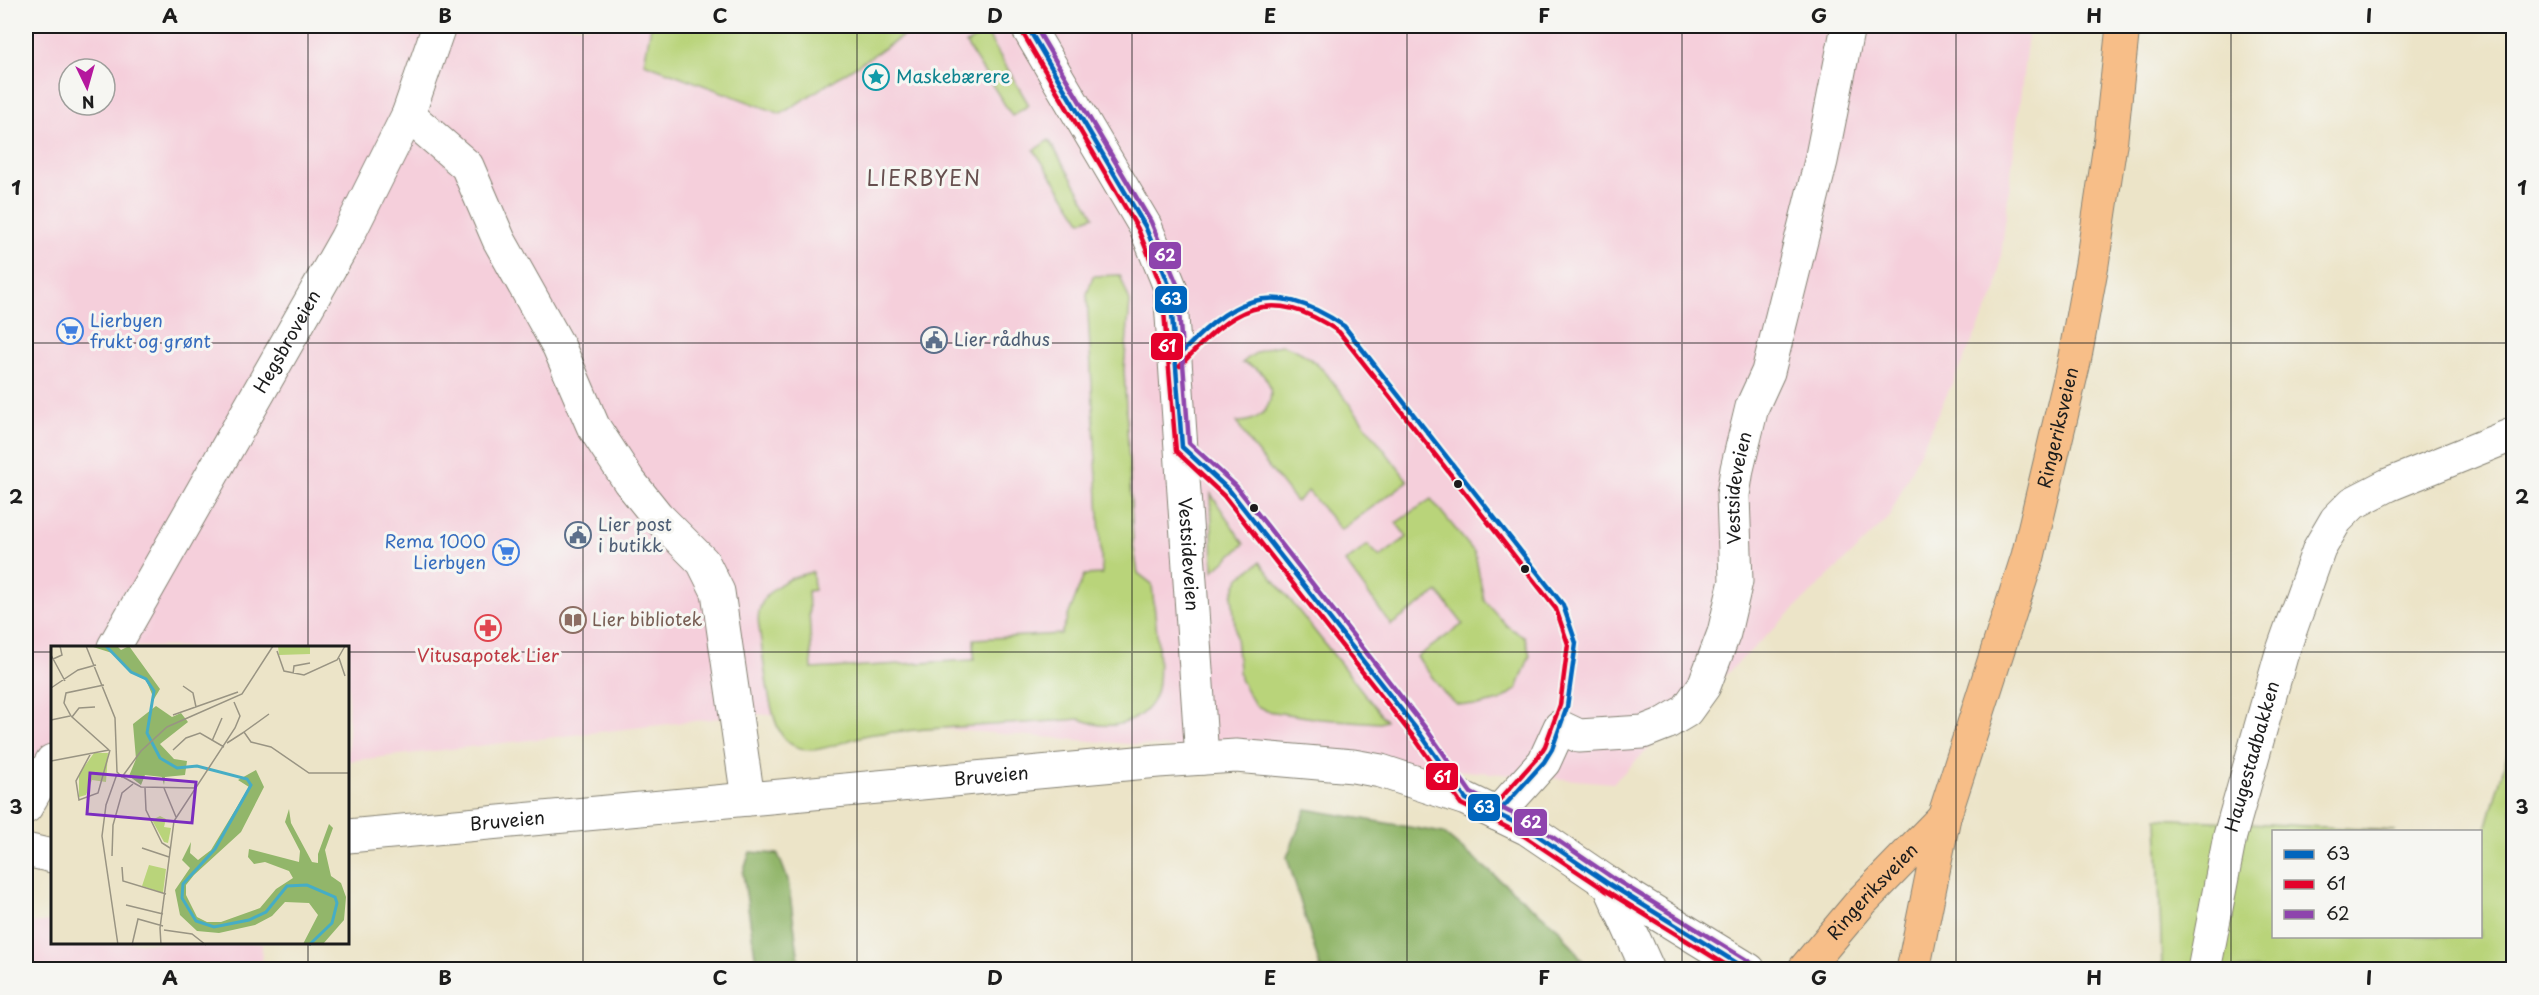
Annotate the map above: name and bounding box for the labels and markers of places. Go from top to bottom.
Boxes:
place icon: Maskebærere [861,62,891,92]
place label: Maskebærere [896,62,1011,89]
place label: Lierbyen frukt og grønt [90,306,211,354]
supermarket icon: Lierbyen frukt og grønt [55,316,85,346]
public building icon: Lier rådhus [919,325,949,355]
place label: Lier rådhus [954,325,1050,352]
unlabelled marker [1452,478,1464,490]
unlabelled marker [1248,502,1260,514]
place label: Lier post i butikk [598,510,672,558]
public building icon: Lier post i butikk [563,520,593,550]
place label: Rema 1000 Lierbyen [384,527,486,575]
supermarket icon: Rema 1000 Lierbyen [491,537,521,567]
unlabelled marker [1519,563,1531,575]
library icon: Lier bibliotek [558,605,588,635]
place label: Lier bibliotek [592,605,703,632]
pharmacy icon: Vitusapotek Lier [473,613,503,643]
place label: Vitusapotek Lier [417,641,560,668]

